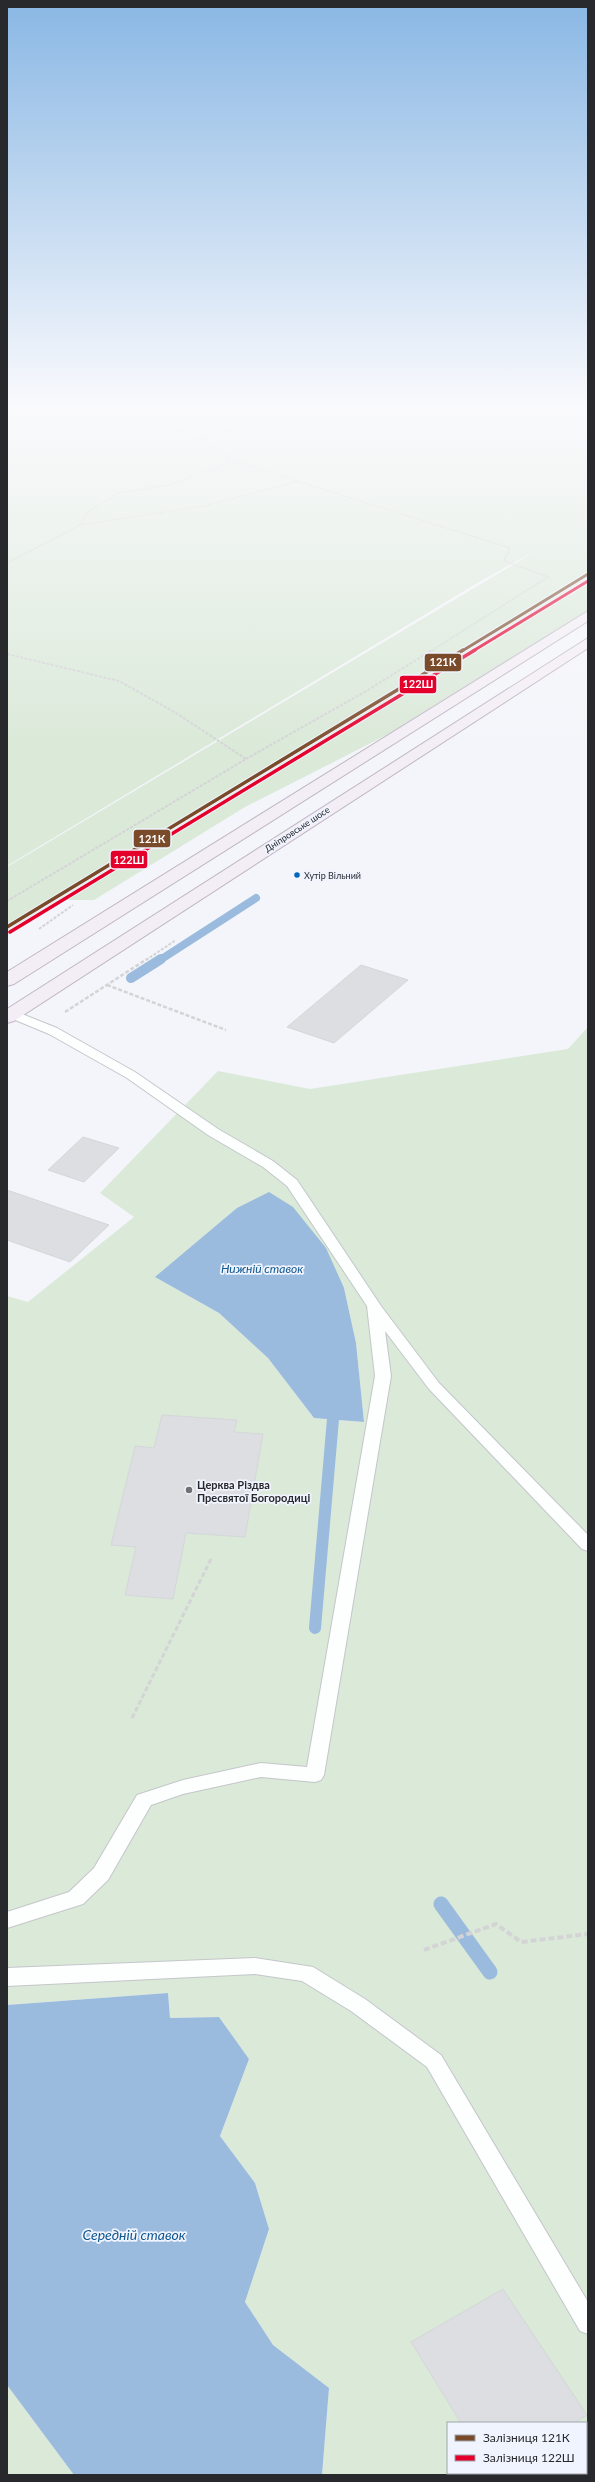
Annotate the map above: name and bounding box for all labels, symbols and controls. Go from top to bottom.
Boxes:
line badge: 121К [424,653,462,672]
text: 121К [430,655,457,668]
line badge: 122Ш [399,675,437,694]
text: 122Ш [402,677,434,690]
street label: Дніпровське шосе [262,804,332,854]
line badge: 121К [133,829,171,848]
text: 121К [139,832,166,845]
line badge: 122Ш [110,850,148,869]
text: 122Ш [113,853,145,866]
marker: Хутір Вільний [292,870,302,880]
place label: Хутір Вільний [304,870,361,881]
water label: Нижній ставок [221,1261,303,1276]
place label: Церква Різдва Пресвятої Богородиці [197,1478,310,1504]
marker: Церква Різдва Пресвятої Богородиці [184,1485,194,1495]
water label: Середній ставок [82,2226,186,2243]
legend [447,2422,587,2474]
text: Залізниця 121К [483,2430,570,2445]
text: Залізниця 122Ш [483,2450,575,2465]

